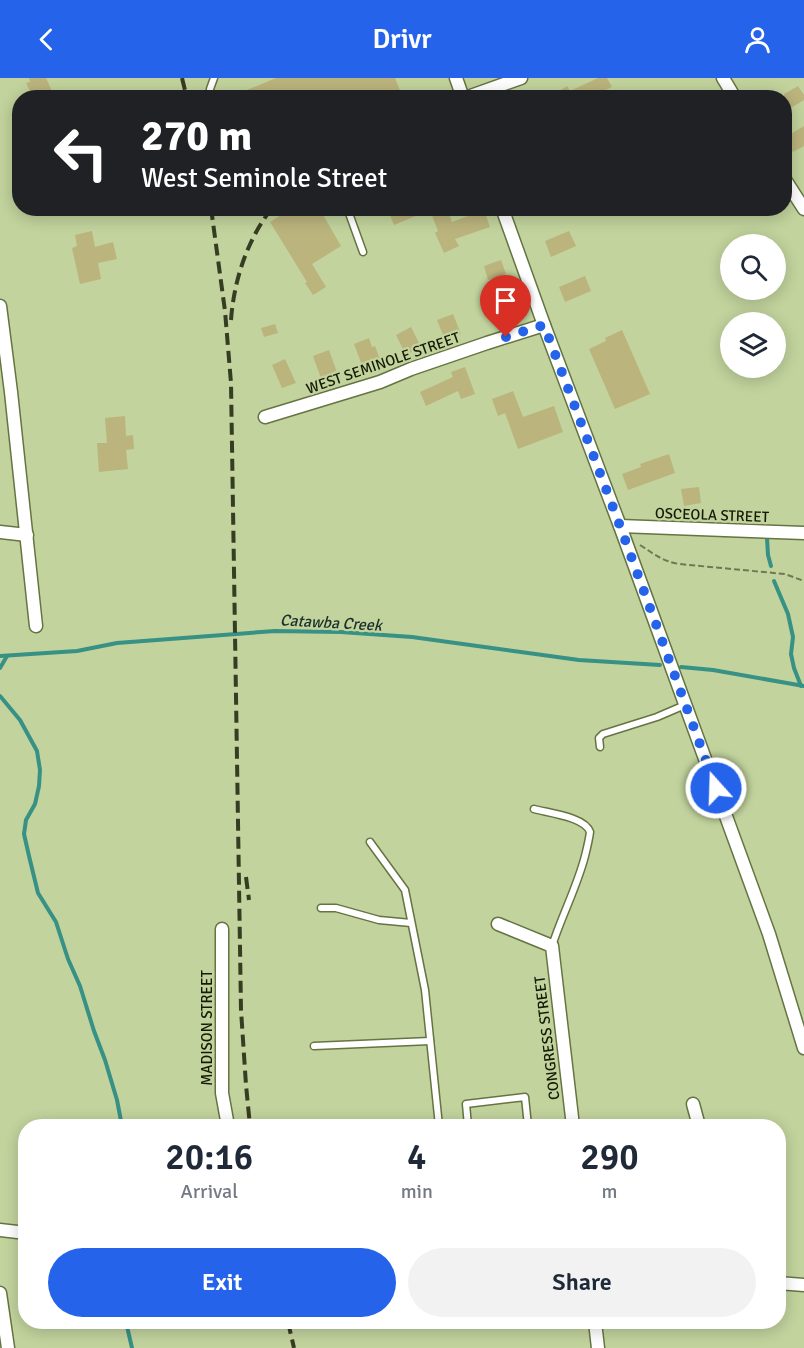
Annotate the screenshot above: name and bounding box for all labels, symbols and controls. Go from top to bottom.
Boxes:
icon: back [30,23,63,56]
text: Drivr [372,23,432,56]
icon: person [741,23,774,56]
text: 270 m [141,111,252,162]
icon: left [42,114,120,192]
text: West Seminole Street [141,162,387,195]
map controls [720,234,786,378]
button: search [720,234,786,300]
pin [480,275,531,337]
icon: arrive [489,284,522,317]
button: layers [720,312,786,378]
street label: WEST SEMINOLE STREET [304,328,463,398]
street label: OSCEOLA STREET [655,504,770,526]
water label: Catawba Creek [280,610,384,636]
position arrow [684,756,748,820]
street label: MADISON STREET [198,970,216,1086]
street label: CONGRESS STREET [530,974,564,1101]
text: 20:16 [165,1135,253,1180]
text: 4 [407,1135,427,1180]
text: 290 [580,1135,639,1180]
text: Arrival [181,1179,238,1204]
text: min [401,1179,433,1204]
text: m [601,1179,617,1204]
button: Exit [48,1248,396,1317]
button: Share [408,1248,756,1317]

